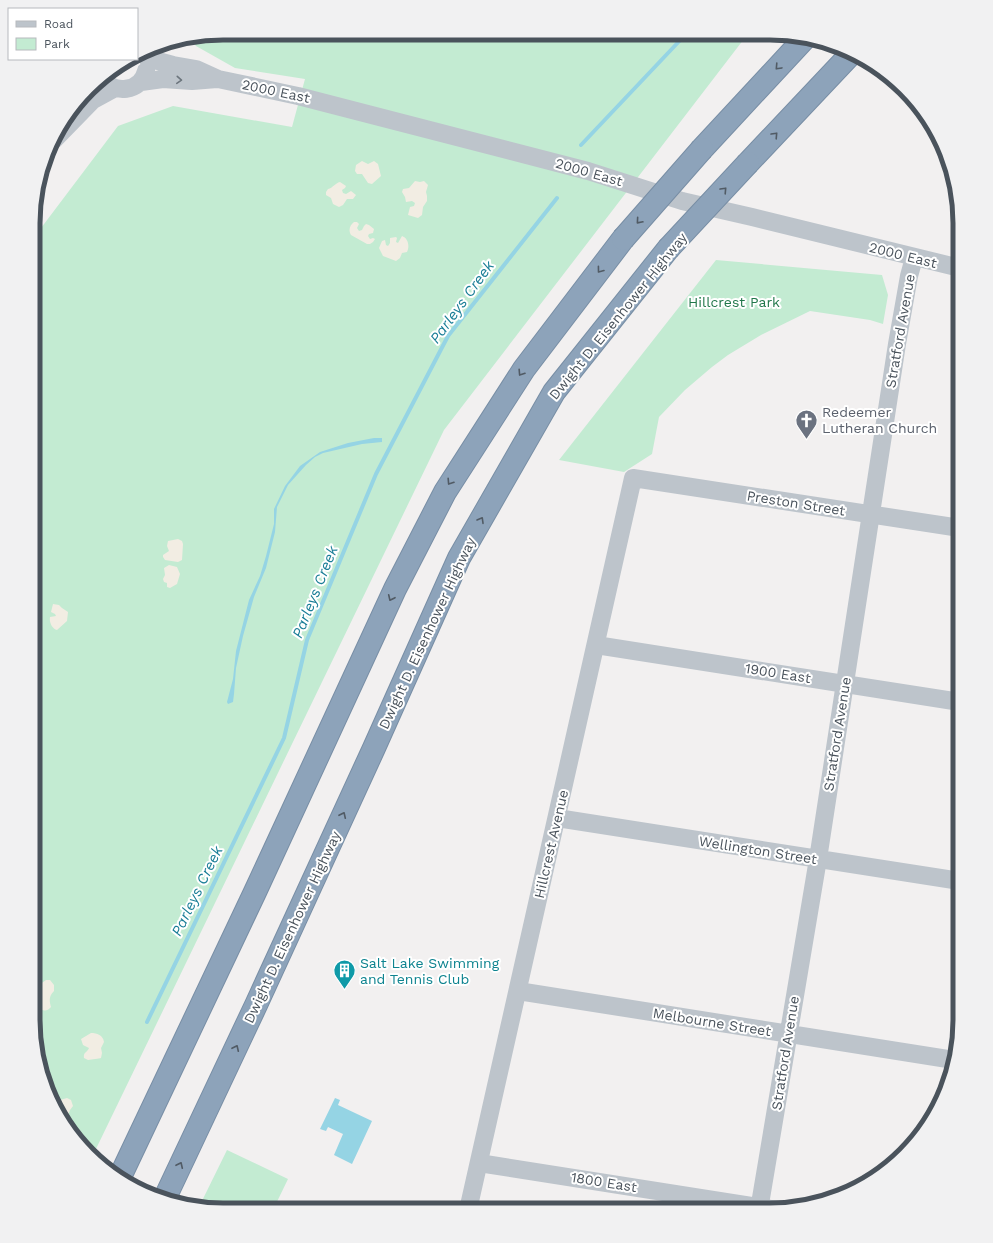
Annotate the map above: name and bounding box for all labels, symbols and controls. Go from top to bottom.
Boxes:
legend [8,8,138,60]
text: Road [44,17,73,31]
text: Park [44,37,70,51]
one-way arrow [776,62,783,70]
one-way arrow [176,76,182,85]
street label: 2000 East [241,76,312,106]
one-way arrow [770,132,778,140]
street label: 2000 East [554,155,625,189]
one-way arrow [719,187,726,195]
one-way arrow [636,216,644,224]
street label: Dwight D. Eisenhower Highway [546,229,691,403]
street label: 2000 East [868,239,939,271]
water label: Parleys Creek [426,256,499,347]
one-way arrow [597,265,604,272]
street label: Stratford Avenue [882,273,918,389]
park label: Hillcrest Park [688,294,780,310]
one-way arrow [519,369,526,376]
place label: Redeemer Lutheran Church [822,404,937,436]
church icon: Redeemer Lutheran Church [793,407,819,440]
one-way arrow [448,478,455,485]
street label: Preston Street [746,487,846,519]
one-way arrow [476,517,483,524]
street label: Dwight D. Eisenhower Highway [375,534,479,731]
water label: Parleys Creek [288,542,342,641]
one-way arrow [388,594,396,601]
street label: 1900 East [744,660,812,686]
street label: Stratford Avenue [820,676,854,792]
street label: Hillcrest Avenue [531,788,571,900]
one-way arrow [338,812,346,819]
street label: Dwight D. Eisenhower Highway [240,828,344,1025]
street label: Wellington Street [698,833,818,867]
water label: Parleys Creek [167,842,227,939]
place label: Salt Lake Swimming and Tennis Club [360,955,500,987]
building icon: Salt Lake Swimming and Tennis Club [331,958,357,991]
street label: Stratford Avenue [768,995,802,1111]
street label: Melbourne Street [652,1005,772,1039]
one-way arrow [231,1044,239,1052]
one-way arrow [175,1162,183,1169]
street label: 1800 East [570,1169,638,1195]

